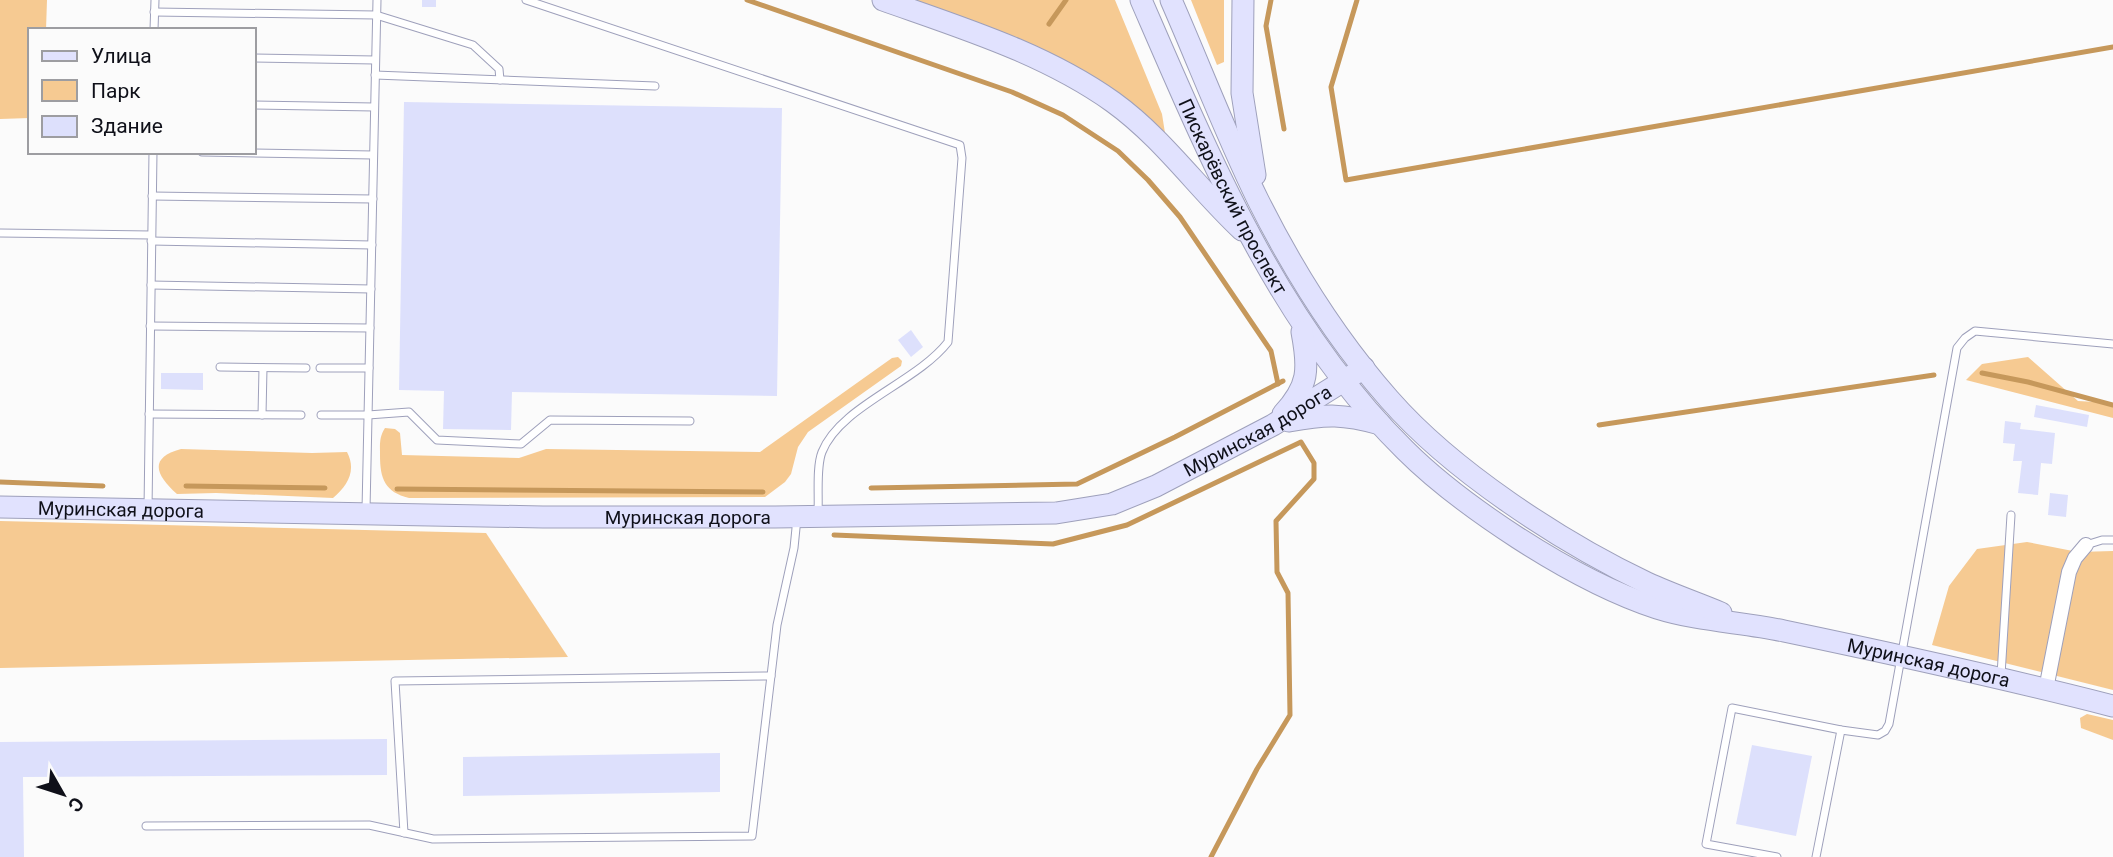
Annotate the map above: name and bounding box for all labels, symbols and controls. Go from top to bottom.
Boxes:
legend [28,28,256,154]
text: Улица [91,44,152,68]
text: Парк [91,79,141,103]
street label: Пискарёвский проспект [1174,95,1292,299]
text: Здание [91,114,163,138]
street label: Муринская дорога [1180,380,1336,482]
street label: Муринская дорога [38,497,204,523]
street label: Муринская дорога [605,506,771,529]
street label: Муринская дорога [1845,634,2012,692]
north arrow [28,759,98,829]
text: С [63,792,89,816]

